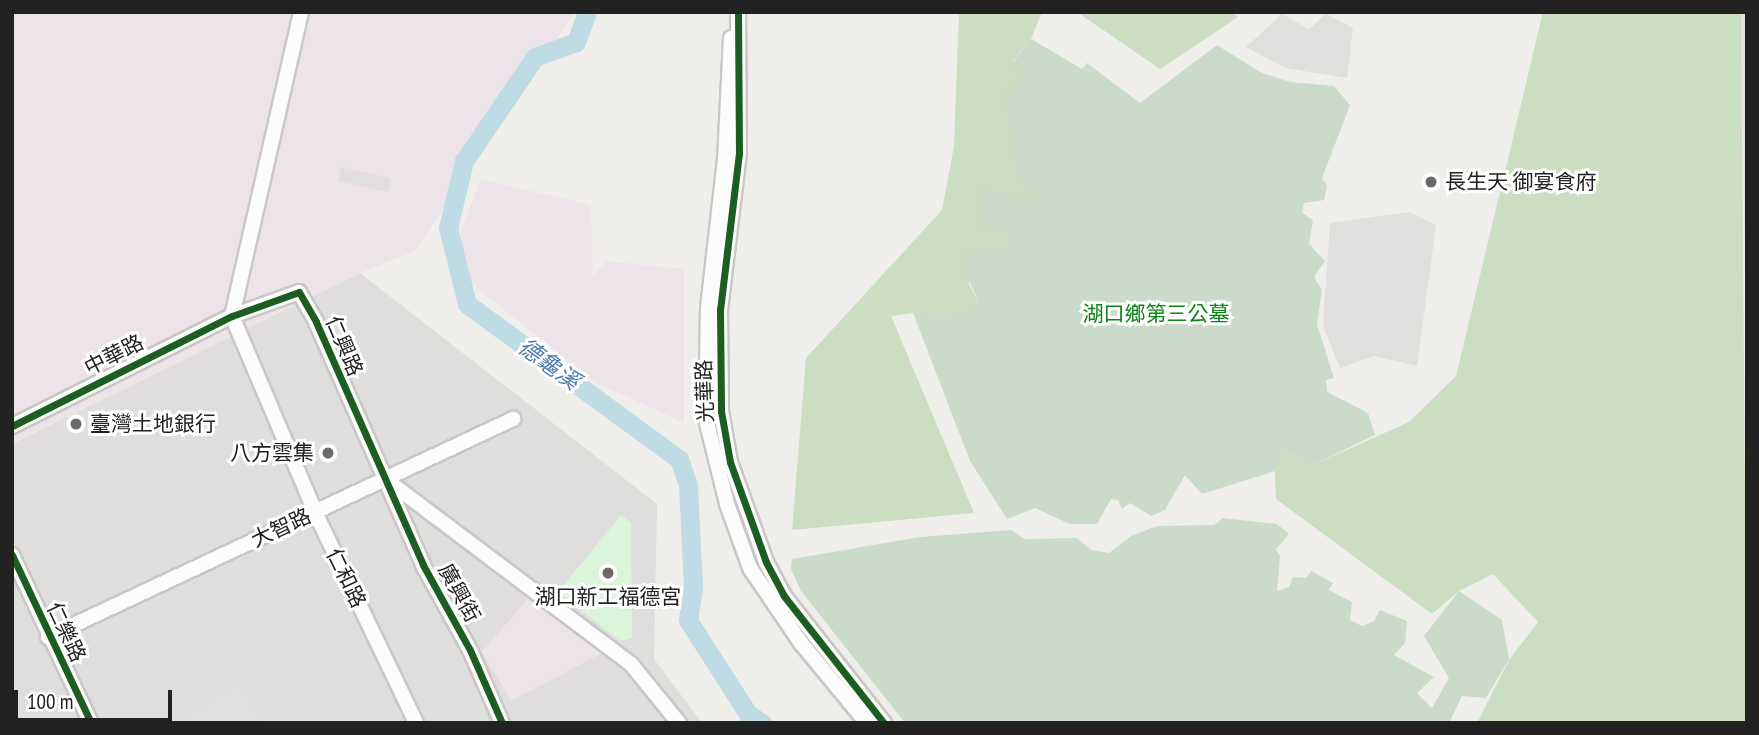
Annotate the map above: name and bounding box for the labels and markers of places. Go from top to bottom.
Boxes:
place label: 長生天 御宴食府 [1445,169,1596,195]
marker: 長生天 御宴食府 [1423,174,1439,190]
place label: 臺灣土地銀行 [90,411,216,437]
marker: 臺灣土地銀行 [68,416,84,432]
place label: 八方雲集 [230,440,314,466]
marker: 八方雲集 [320,445,336,461]
marker: 湖口新工福德宮 [600,565,616,581]
place label: 湖口新工福德宮 [535,584,681,610]

